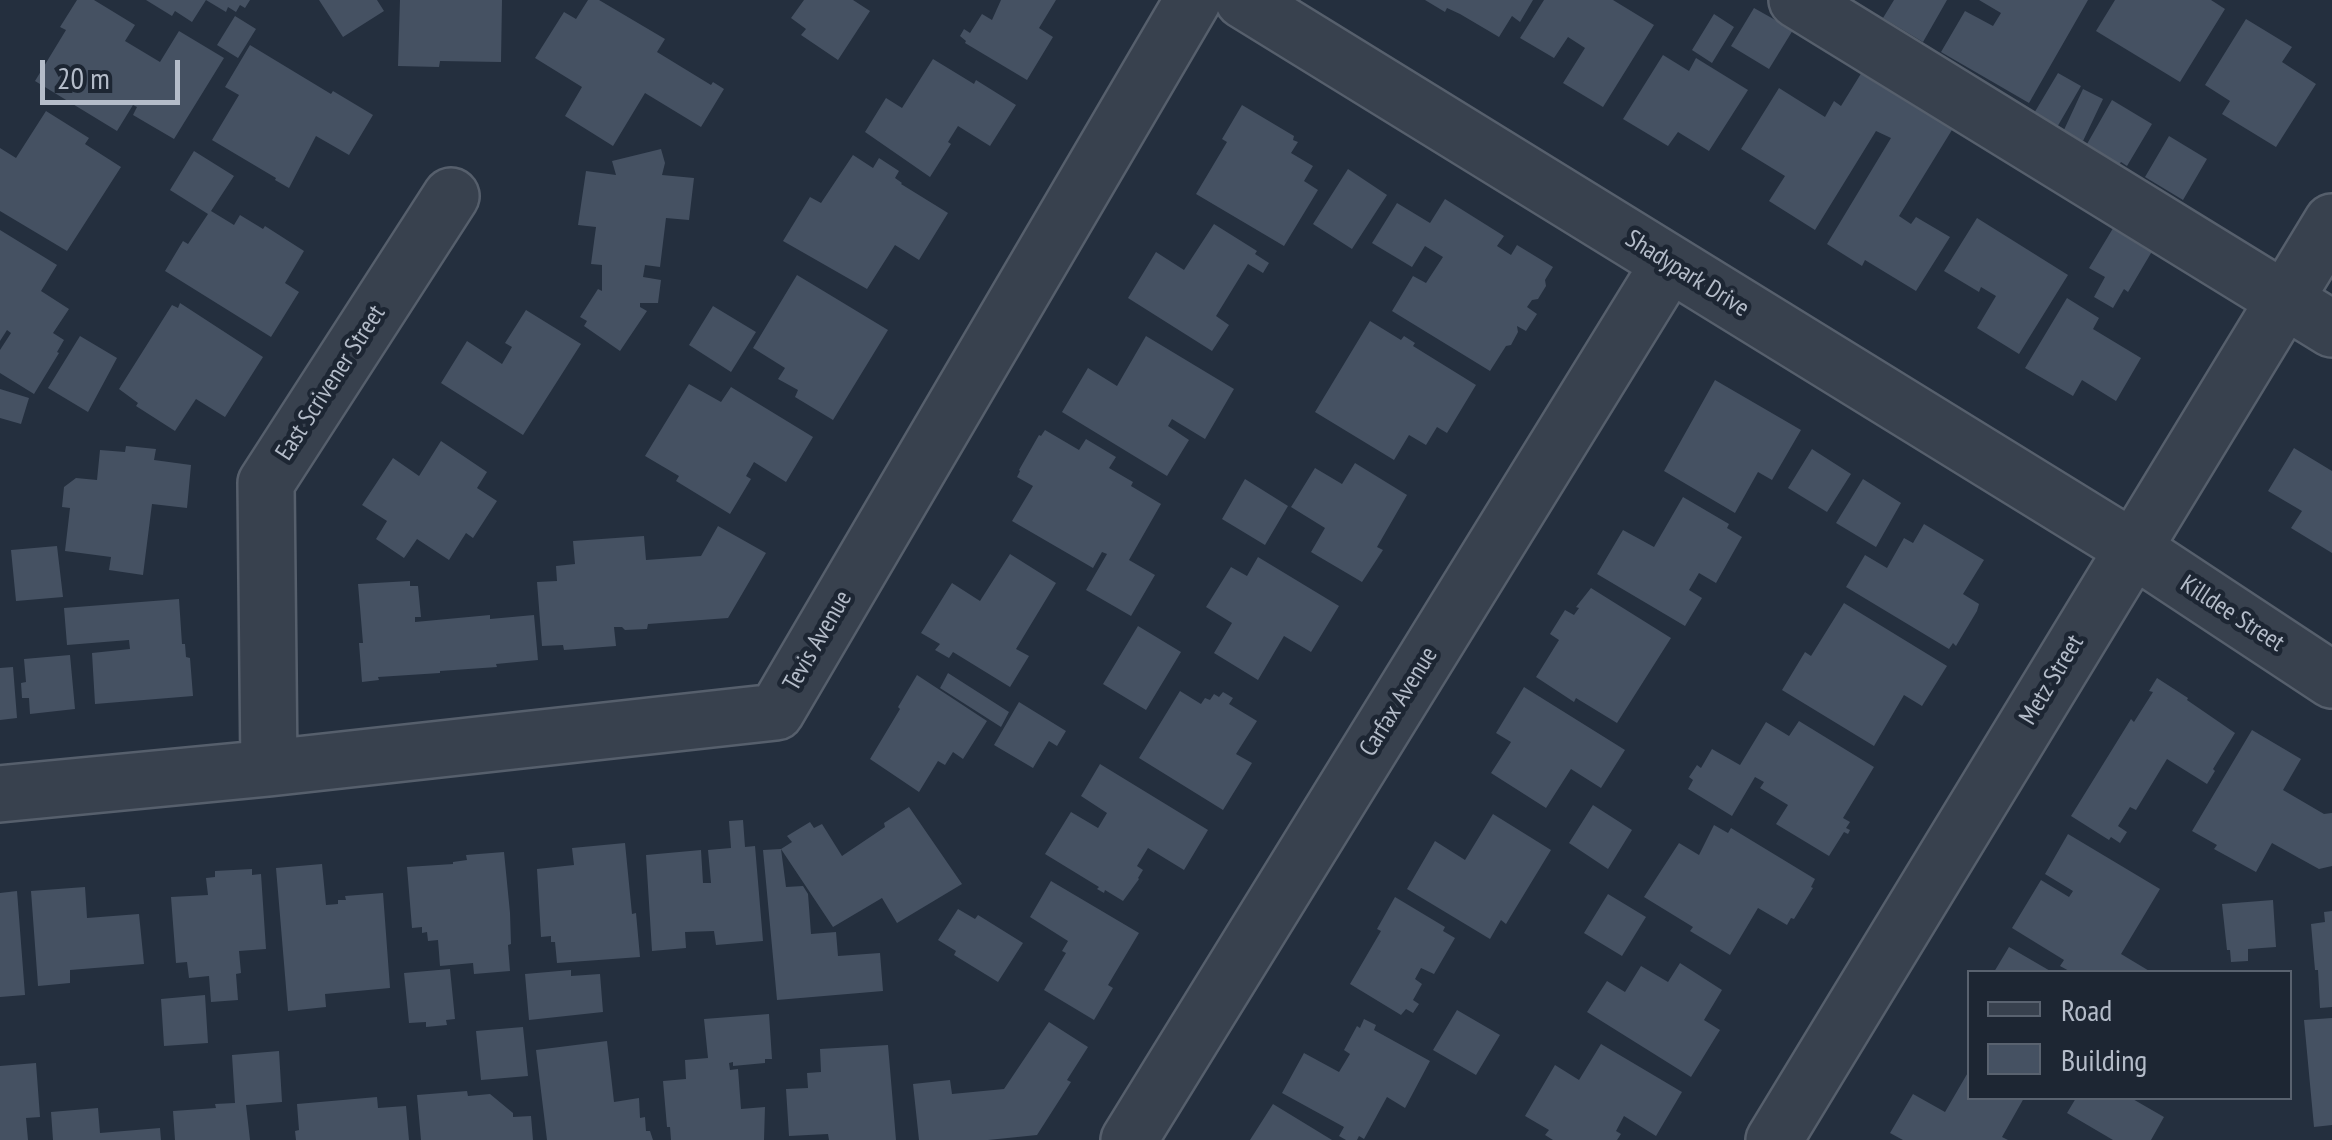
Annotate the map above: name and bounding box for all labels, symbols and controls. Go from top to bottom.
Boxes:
scale bar [45,40,185,102]
text: 20 m [57,58,110,97]
street label: Shadypark Drive [1620,224,1754,324]
street label: East Scrivener Street [270,300,392,466]
street label: Killdee Street [2174,569,2290,659]
street label: Tevis Avenue [777,586,859,696]
street label: Metz Street [2014,630,2090,730]
street label: Carfax Avenue [1354,642,1444,762]
legend [1967,970,2292,1100]
text: Road [2061,990,2112,1029]
text: Building [2061,1040,2147,1079]

